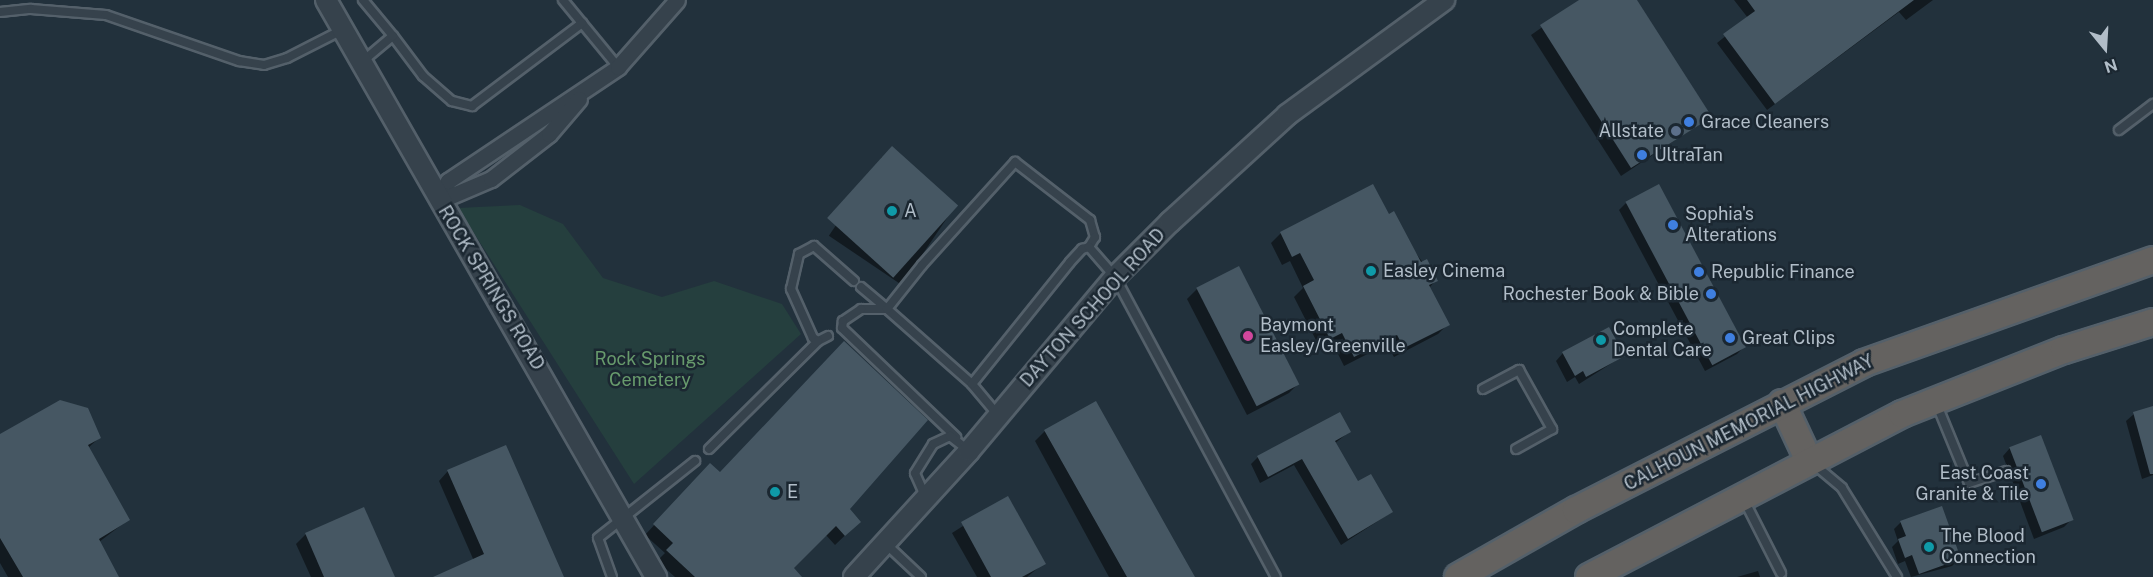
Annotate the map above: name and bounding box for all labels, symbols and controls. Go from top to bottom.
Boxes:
north arrow [2075,18,2135,78]
text: N [2102,55,2120,77]
place label: Grace Cleaners [1701,111,1829,133]
marker: Grace Cleaners [1682,115,1696,129]
place label: Allstate [1598,120,1664,142]
marker: Allstate [1669,124,1683,138]
place label: UltraTan [1654,144,1723,166]
marker: UltraTan [1635,148,1649,162]
place label: A [904,200,917,222]
street label: ROCK SPRINGS ROAD [433,202,549,374]
marker: A [885,204,899,218]
place label: Sophia's Alterations [1685,204,1777,246]
marker: Sophia's Alterations [1666,218,1680,232]
street label: DAYTON SCHOOL ROAD [1016,224,1170,392]
place label: Easley Cinema [1383,260,1505,282]
place label: Republic Finance [1711,261,1855,283]
marker: Easley Cinema [1364,264,1378,278]
marker: Republic Finance [1692,265,1706,279]
place label: Rochester Book & Bible [1503,283,1699,305]
marker: Rochester Book & Bible [1704,287,1718,301]
place label: Baymont Easley/Greenville [1260,315,1406,358]
place label: Complete Dental Care [1613,319,1712,362]
place label: Great Clips [1742,327,1835,349]
marker: Baymont Easley/Greenville [1241,329,1255,343]
marker: Great Clips [1723,331,1737,345]
marker: Complete Dental Care [1594,333,1608,347]
park label: Rock Springs Cemetery [595,349,705,392]
street label: CALHOUN MEMORIAL HIGHWAY [1621,350,1877,496]
place label: East Coast Granite & Tile [1915,463,2029,506]
marker: East Coast Granite & Tile [2034,477,2048,491]
place label: E [787,481,798,503]
marker: E [768,485,782,499]
place label: The Blood Connection [1941,526,2036,568]
marker: The Blood Connection [1922,540,1936,554]

